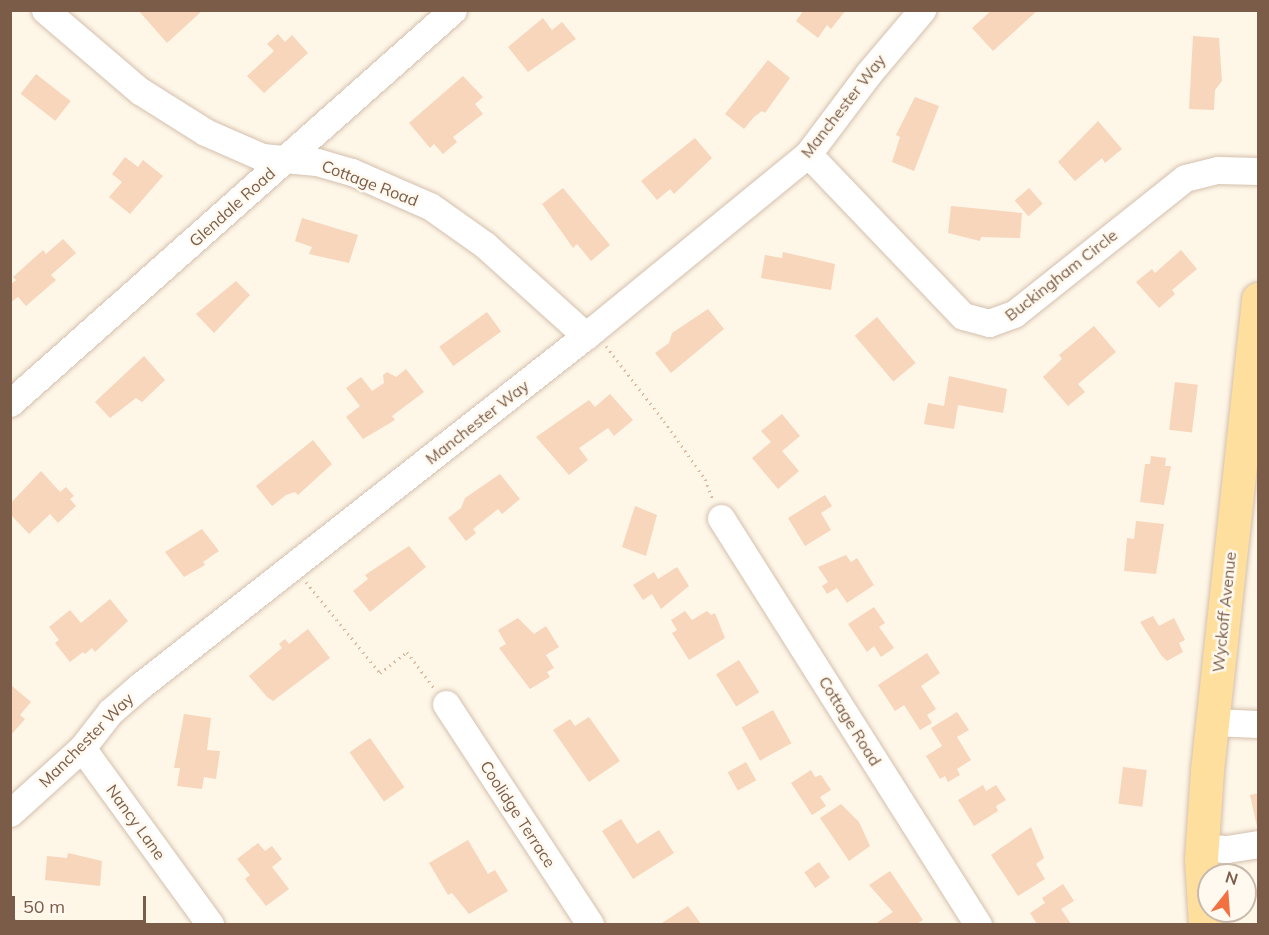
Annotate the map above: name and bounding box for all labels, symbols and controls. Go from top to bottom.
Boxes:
street label: Manchester Way [797,51,889,161]
street label: Cottage Road [319,156,421,210]
street label: Glendale Road [185,163,279,251]
street label: Buckingham Circle [1001,225,1121,325]
street label: Manchester Way [422,376,532,468]
street label: Wyckoff Avenue [1208,551,1240,673]
street label: Cottage Road [815,673,885,769]
street label: Manchester Way [35,689,137,791]
street label: Coolidge Terrace [476,757,560,871]
street label: Nancy Lane [102,781,170,863]
north arrow [1197,863,1257,923]
text: N [1223,866,1240,889]
scale bar [15,884,148,922]
text: 50 m [23,895,65,918]

